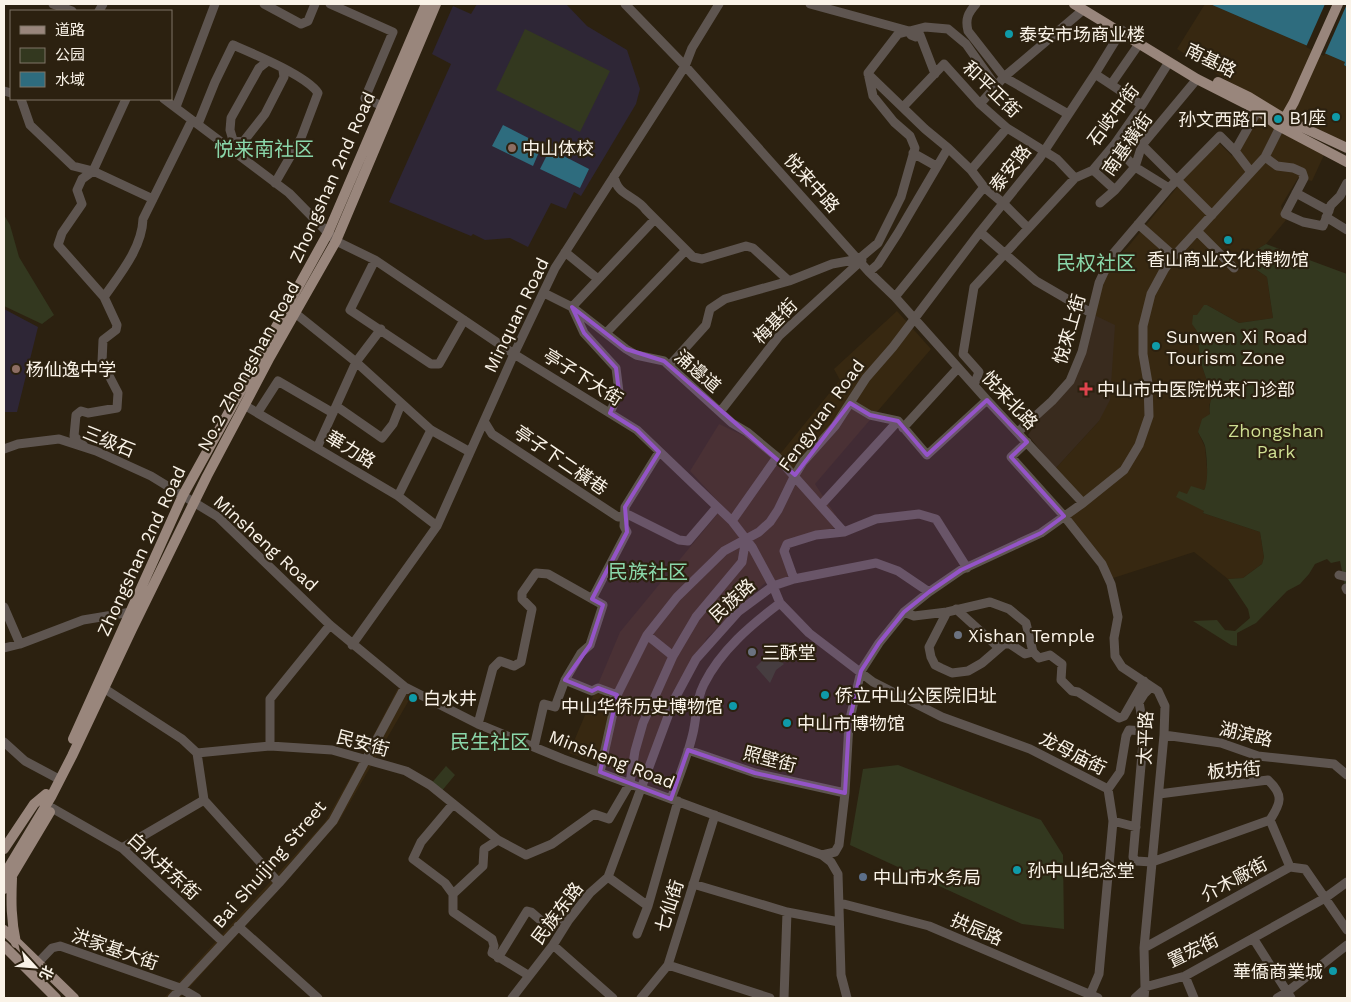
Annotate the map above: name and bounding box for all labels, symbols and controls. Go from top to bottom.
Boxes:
legend [10,10,172,100]
text: 道路 [55,21,85,39]
place label: 泰安市场商业楼 [1019,24,1145,45]
marker: 泰安市场商业楼 [1003,28,1015,40]
street label: 南基路 [1182,39,1240,81]
text: 公园 [55,46,85,64]
street label: 和平正街 [959,56,1025,122]
text: 水域 [55,71,85,89]
street label: 石岐中街 [1083,80,1143,150]
street label: Zhongshan 2nd Road [285,88,379,266]
place label: B1座 [1289,107,1326,128]
street label: 南基橫街 [1098,108,1156,180]
place label: 孙文西路口 [1178,109,1268,130]
marker: B1座 [1330,111,1342,123]
marker: 孙文西路口 [1272,113,1284,125]
district label: 悦来南社区 [214,137,314,161]
place label: 中山体校 [522,138,594,159]
street label: 泰安路 [985,140,1035,196]
marker: 中山体校 [506,142,518,154]
street label: 悦来中路 [780,149,844,217]
marker: 香山商业文化博物馆 [1222,234,1234,246]
place label: 香山商业文化博物馆 [1147,249,1309,270]
district label: 民权社区 [1056,251,1136,275]
street label: Minquan Road [479,254,553,376]
street label: No.2 Zhongshan Road [193,277,303,455]
street label: 悅來上街 [1049,292,1089,366]
street label: 梅基街 [749,294,801,348]
place label: Sunwen Xi Road Tourism Zone [1166,326,1307,368]
marker: Sunwen Xi Road Tourism Zone [1150,340,1162,352]
street label: 亭子下大街 [539,344,627,410]
street label: 涌邊道 [671,345,725,397]
street label: Fengyuan Road [773,355,869,475]
place label: 杨仙逸中学 [26,359,116,380]
marker: 杨仙逸中学 [10,363,22,375]
street label: 悦来北路 [978,367,1042,433]
place label: 中山市中医院悦来门诊部 [1097,379,1295,400]
marker: 中山市中医院悦来门诊部 [1079,382,1093,396]
park label: Zhongshan Park [1228,420,1324,462]
street label: 三级石 [80,421,138,461]
street label: 亭子下二橫巷 [510,421,612,499]
street label: 華力路 [322,426,380,472]
street label: Zhongshan 2nd Road [92,463,190,639]
street label: Minsheng Road [210,491,322,595]
district label: 民族社区 [608,560,688,584]
street label: 民族路 [705,574,759,626]
place label: Xishan Temple [968,625,1095,646]
marker: Xishan Temple [952,629,964,641]
place label: 三酥堂 [762,642,816,663]
marker: 三酥堂 [746,646,758,658]
place label: 侨立中山公医院旧址 [835,685,997,706]
place label: 白水井 [423,688,477,709]
marker: 侨立中山公医院旧址 [819,689,831,701]
marker: 白水井 [407,692,419,704]
place label: 中山华侨历史博物馆 [561,696,723,717]
marker: 中山华侨历史博物馆 [727,700,739,712]
street label: 太平路 [1134,711,1156,765]
place label: 中山市博物馆 [797,713,905,734]
marker: 中山市博物馆 [781,717,793,729]
street label: 湖滨路 [1217,718,1275,750]
street label: Minsheng Road [546,725,678,793]
street label: 民安街 [334,726,392,760]
street label: 龙母庙街 [1036,727,1110,779]
district label: 民生社区 [450,730,530,754]
street label: 照壁街 [741,742,799,776]
street label: 板坊街 [1206,758,1262,782]
street label: Bai Shuijing Street [208,796,330,932]
street label: 白水井东街 [124,828,204,904]
street label: 介木廠街 [1197,853,1271,905]
place label: 孙中山纪念堂 [1027,860,1135,881]
marker: 孙中山纪念堂 [1011,864,1023,876]
place label: 中山市水务局 [873,867,981,888]
marker: 中山市水务局 [857,871,869,883]
street label: 七仙街 [651,877,687,935]
street label: 民族东路 [527,878,587,948]
street label: 拱辰路 [948,909,1006,949]
street label: 洪家基大街 [69,924,161,974]
street label: 置宏街 [1164,929,1222,971]
north arrow [10,942,60,992]
place label: 華僑商業城 [1233,961,1323,982]
text: 北 [36,963,57,982]
marker: 華僑商業城 [1327,965,1339,977]

